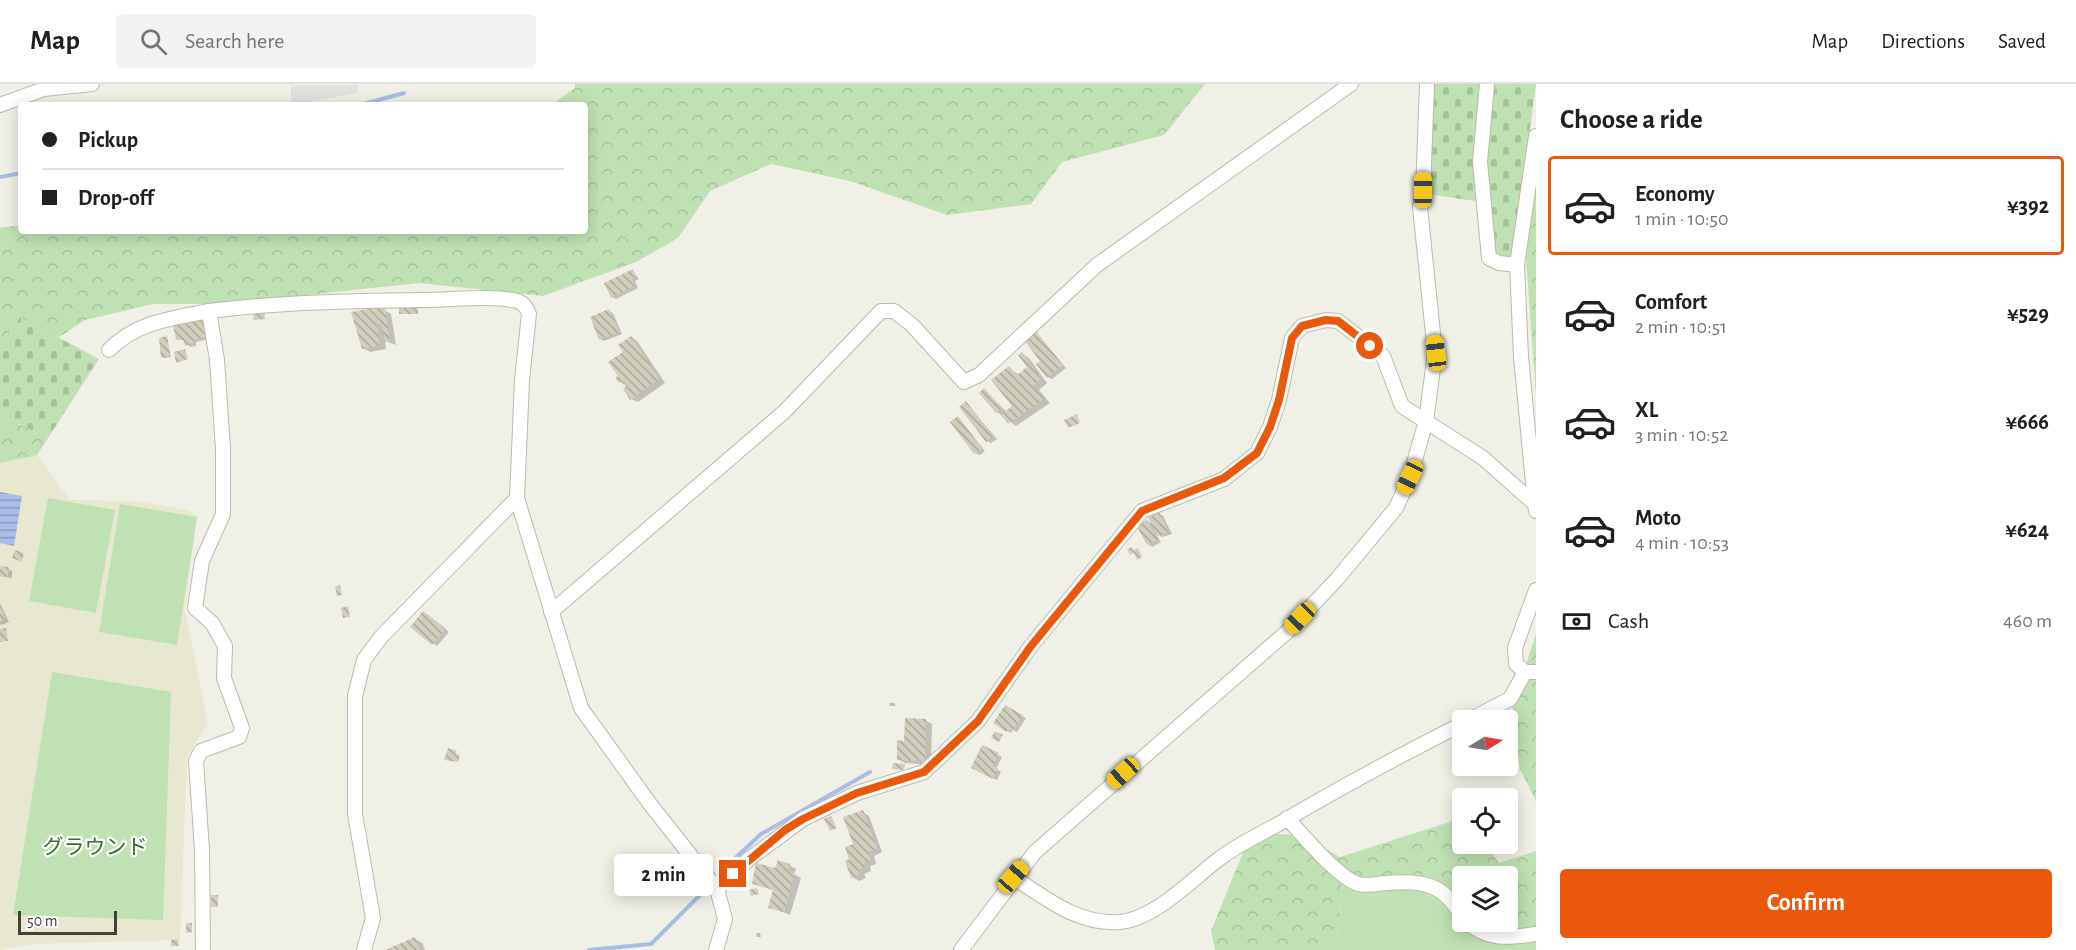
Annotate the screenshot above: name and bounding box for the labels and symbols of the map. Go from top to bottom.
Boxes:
car [1414,172,1432,208]
route start [1356,332,1383,359]
car [1425,334,1447,372]
car [1394,457,1426,497]
car [1281,599,1319,637]
north arrow [1452,710,1518,776]
car [1104,754,1142,792]
park label: グラウンド [43,836,148,858]
callout: 2 min [613,853,712,895]
car [994,858,1032,896]
route end [719,860,746,887]
scale bar [18,908,117,936]

